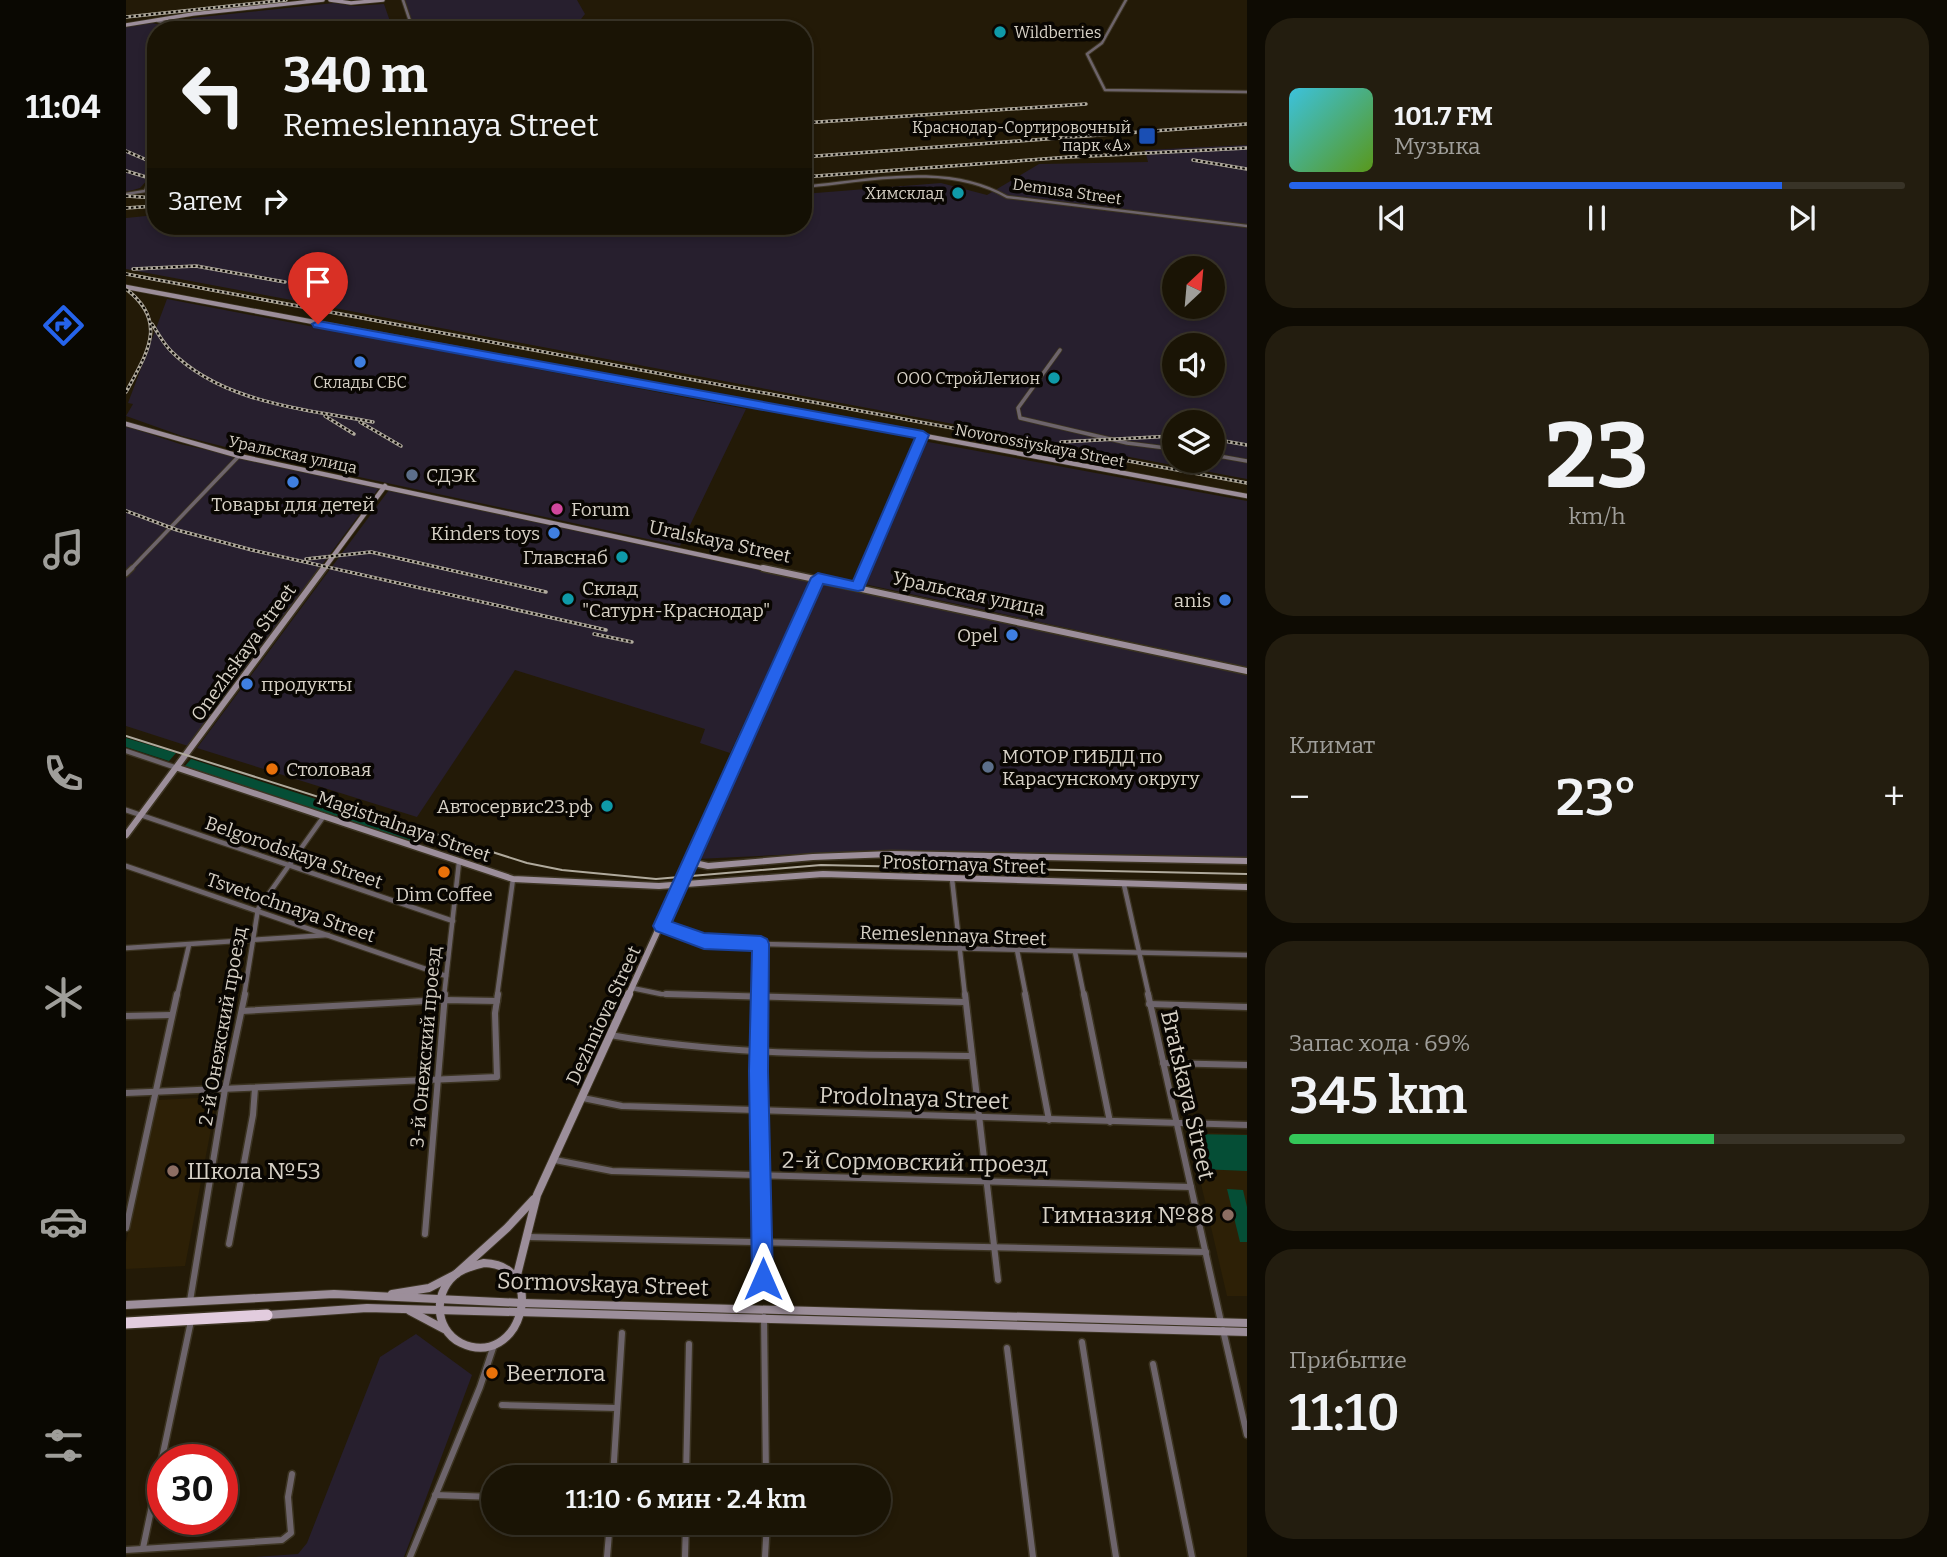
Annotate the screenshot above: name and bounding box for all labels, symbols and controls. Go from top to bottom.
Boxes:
place label: Wildberries [1014,23,1101,42]
marker: Wildberries [992,24,1008,40]
text: 340 m [283,46,428,105]
icon: left [168,49,259,140]
text: 11:04 [26,88,100,126]
text: 101.7 FM [1394,101,1493,132]
text: Remeslennaya Street [283,106,599,144]
place label: Краснодар-Сортировочный парк «А» [912,118,1131,155]
marker: Краснодар-Сортировочный парк «А» [1137,126,1157,146]
text: Музыка [1394,132,1481,160]
street label: Demusa Street [1011,174,1123,209]
icon: right [256,182,294,220]
place label: Химсклад [865,184,944,203]
marker: Химсклад [950,185,966,201]
text: Затем [168,186,242,217]
icon: previous [1373,199,1411,237]
icon: pause [1578,199,1616,237]
icon: next [1783,199,1821,237]
pin [288,252,348,324]
north arrow [1162,256,1225,318]
map controls [1162,256,1225,473]
icon: arrive [299,263,337,301]
icon: directions [39,301,88,350]
button: sound [1162,333,1225,396]
marker: Склады СБС [352,354,368,370]
place label: ООО СтройЛегион [896,369,1040,388]
marker: ООО СтройЛегион [1046,370,1062,386]
place label: Склады СБС [313,373,407,392]
text: 23 [1545,402,1649,511]
button: layers [1162,410,1225,473]
street label: Novorossiyskaya Street [954,420,1126,471]
street label: Уральская улица [227,432,359,477]
place label: СДЭК [426,464,477,487]
marker: СДЭК [404,467,420,483]
marker: Товары для детей [285,474,301,490]
place label: Товары для детей [211,493,375,516]
place label: Forum [571,498,630,521]
marker: Forum [549,501,565,517]
text: km/h [1569,502,1625,530]
street label: Uralskaya Street [647,515,793,568]
place label: Kinders toys [431,522,540,545]
icon: music [39,525,88,574]
marker: Kinders toys [546,525,562,541]
place label: Главснаб [523,546,608,569]
marker: Главснаб [614,549,630,565]
street label: Уральская улица [890,566,1048,621]
place label: Склад "Сатурн-Краснодар" [582,577,770,622]
street label: Onezhskaya Street [186,579,301,725]
place label: anis [1174,589,1211,612]
marker: Склад "Сатурн-Краснодар" [560,591,576,607]
marker: anis [1217,592,1233,608]
place label: Opel [957,624,998,647]
marker: Opel [1004,627,1020,643]
place label: продукты [261,673,352,696]
marker: продукты [239,676,255,692]
text: Климат [1289,731,1375,759]
place label: МОТОР ГИБДД по Карасунскому округу [1002,745,1201,790]
icon: phone [39,749,88,798]
place label: Столовая [286,758,372,781]
marker: МОТОР ГИБДД по Карасунскому округу [980,759,996,775]
marker: Столовая [264,761,280,777]
text: 23° [1556,766,1638,829]
text: − [1289,774,1310,820]
text: + [1883,774,1905,820]
street label: Magistralnaya Street [314,786,494,867]
place label: Автосервис23.рф [437,795,593,818]
marker: Автосервис23.рф [599,798,615,814]
street label: Belgorodskaya Street [202,811,386,894]
street label: Prostornaya Street [882,850,1047,879]
marker: Dim Coffee [436,864,452,880]
street label: Tsvetochnaya Street [203,868,378,947]
place label: Dim Coffee [395,883,493,906]
street label: Remeslennaya Street [859,921,1047,950]
street label: 2-й Онежский проезд [194,924,251,1127]
street label: Dezhniova Street [561,942,646,1088]
street label: 3-й Онежский проезд [405,945,446,1149]
icon: climate [39,973,88,1022]
street label: Bratskaya Street [1155,1007,1221,1183]
text: Запас хода · 69% [1289,1029,1470,1057]
text: 345 km [1289,1064,1467,1127]
street label: Prodolnaya Street [819,1081,1009,1115]
street label: 2-й Сормовский проезд [782,1146,1048,1178]
place label: Школа №53 [187,1157,321,1185]
marker: Школа №53 [165,1163,181,1179]
icon: car [39,1197,88,1246]
place label: Гимназия №88 [1041,1201,1214,1229]
marker: Гимназия №88 [1220,1207,1236,1223]
position arrow [726,1242,800,1316]
street label: Sormovskaya Street [497,1266,709,1302]
text: Прибытие [1289,1346,1407,1374]
place label: Beerлога [506,1359,606,1387]
marker: Beerлога [484,1365,500,1381]
text: 11:10 [1289,1381,1400,1444]
icon: filters [39,1421,88,1470]
speed limit sign: 30 [147,1444,238,1535]
text: 11:10 · 6 мин · 2.4 km [565,1484,807,1515]

